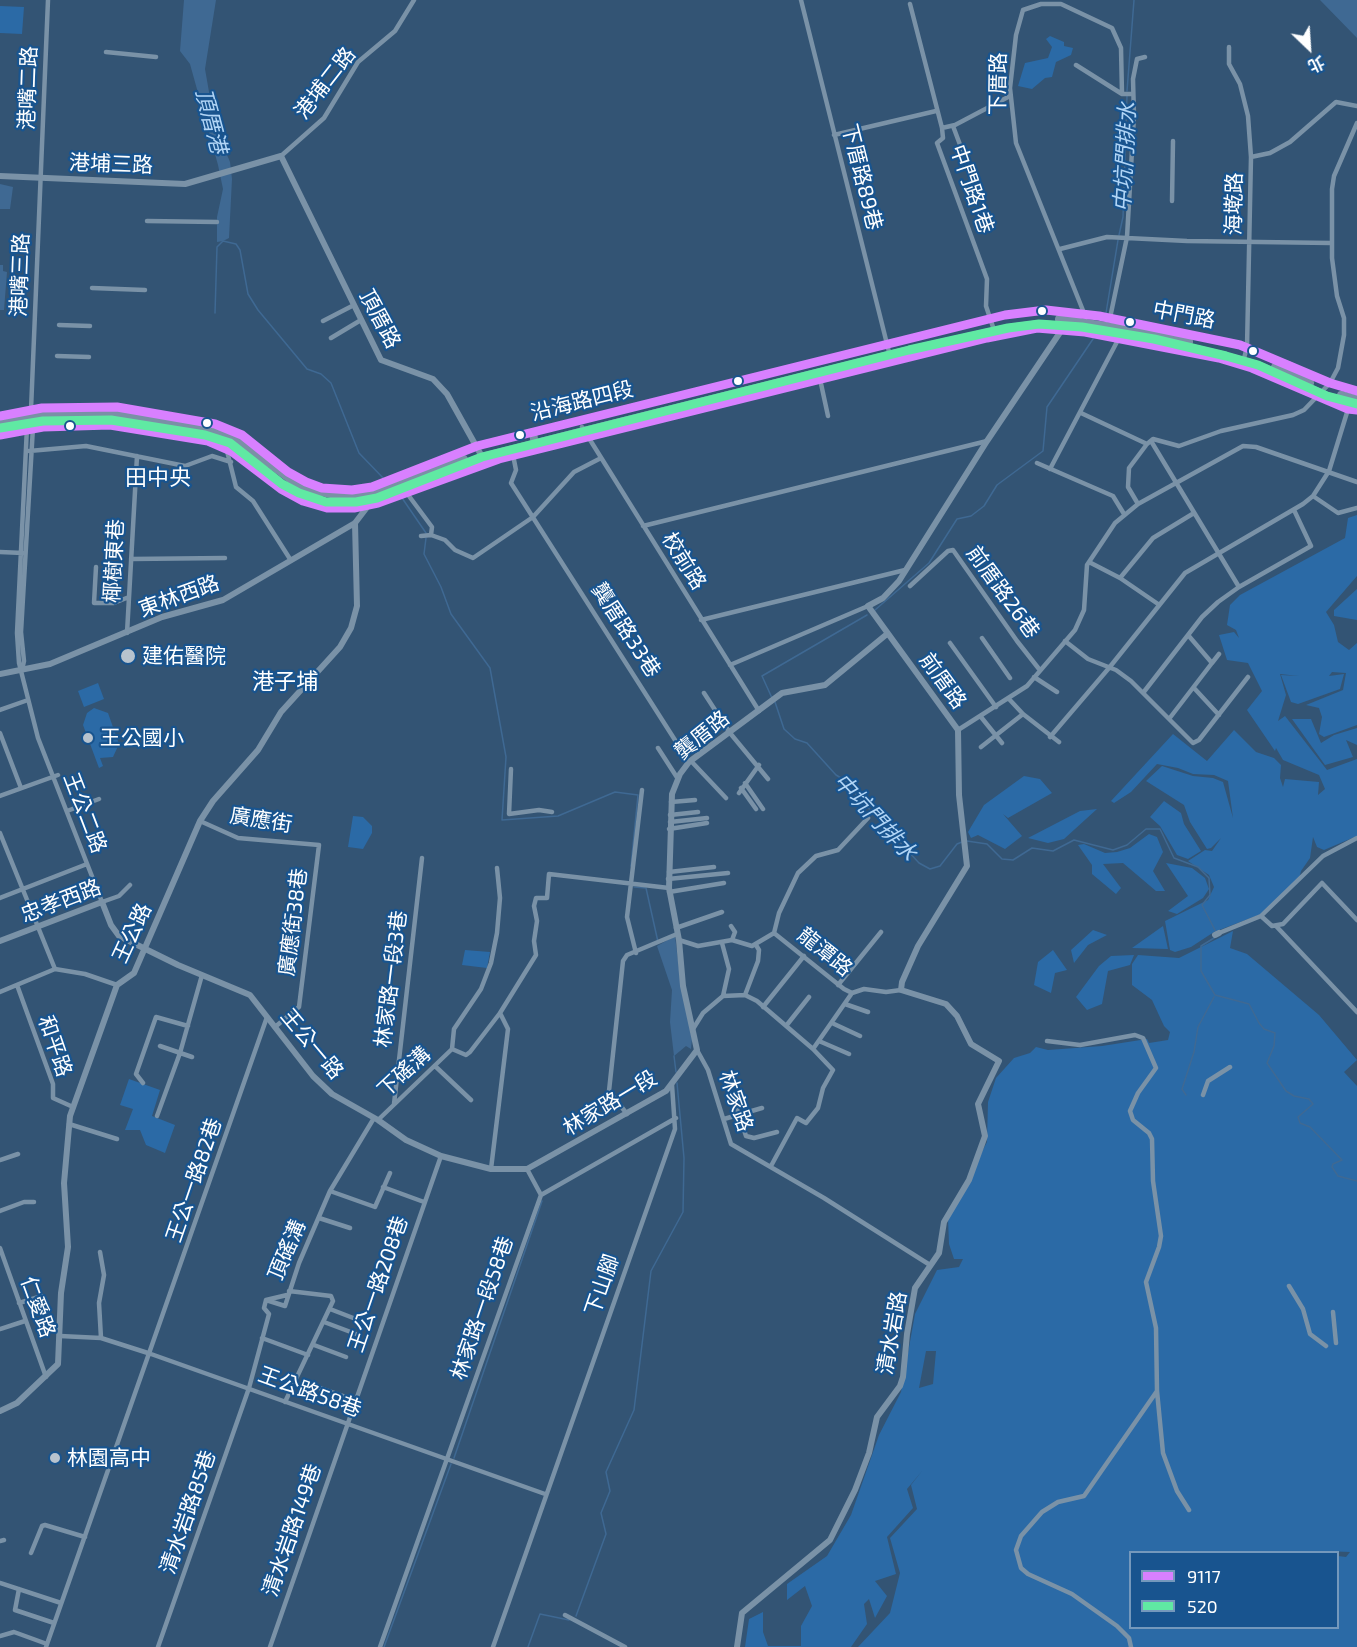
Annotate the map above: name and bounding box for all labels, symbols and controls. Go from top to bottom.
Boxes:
north arrow [1279,18,1339,78]
street label: 港埔二路 [289,42,361,124]
street label: 港嘴二路 [14,46,42,130]
street label: 下厝路 [985,52,1011,116]
text: 北 [1306,53,1328,77]
water label: 頂厝港 [190,86,232,156]
water label: 中坑門排水 [1109,101,1141,213]
street label: 下厝路89巷 [837,121,887,233]
street label: 中門路1巷 [945,141,999,237]
street label: 港埔三路 [69,150,153,178]
street label: 海墘路 [1221,172,1247,236]
street label: 港嘴三路 [6,233,34,317]
street label: 頂厝路 [354,285,406,353]
street label: 中門路 [1151,297,1217,333]
unlabelled marker [1036,305,1048,317]
unlabelled marker [1124,316,1136,328]
unlabelled marker [1247,345,1259,357]
unlabelled marker [732,375,744,387]
street label: 沿海路四段 [528,376,636,426]
unlabelled marker [201,417,213,429]
unlabelled marker [64,420,76,432]
unlabelled marker [514,429,526,441]
district label: 田中央 [125,465,191,491]
street label: 椰樹東巷 [99,518,129,604]
street label: 校前路 [657,528,711,594]
street label: 前厝路26巷 [961,541,1045,643]
street label: 東林西路 [135,570,223,622]
street label: 龔厝路33巷 [586,578,666,682]
place label: 建佑醫院 [142,643,226,669]
marker: 建佑醫院 [119,647,137,665]
street label: 前厝路 [914,648,972,714]
district label: 港子埔 [252,669,318,695]
street label: 龔厝路 [670,705,734,765]
place label: 王公國小 [100,725,184,751]
marker: 王公國小 [81,731,95,745]
water label: 中坑門排水 [828,768,922,866]
street label: 王公二路 [58,769,112,857]
street label: 廣應街 [228,803,294,837]
street label: 廣應街38巷 [274,867,312,977]
street label: 忠孝西路 [17,874,105,928]
street label: 王公路 [107,899,157,967]
street label: 林家路一段3巷 [370,909,412,1049]
street label: 龍潭路 [793,922,857,982]
street label: 王公一路 [275,1004,349,1084]
street label: 和平路 [33,1012,77,1080]
street label: 下磘溝 [372,1041,436,1103]
street label: 林家路一段 [559,1065,661,1141]
street label: 林家路 [714,1067,758,1135]
street label: 王公一路82巷 [161,1115,227,1245]
street label: 王公一路208巷 [343,1213,413,1355]
street label: 頂磘溝 [263,1216,311,1284]
street label: 林家路一段58巷 [446,1233,518,1383]
street label: 下山腳 [580,1251,624,1319]
street label: 仁愛路 [15,1273,61,1341]
street label: 清水岩路 [872,1289,912,1377]
street label: 王公路58巷 [255,1362,365,1422]
place label: 林園高中 [67,1445,151,1471]
street label: 清水岩路85巷 [155,1447,221,1577]
marker: 林園高中 [48,1451,62,1465]
street label: 清水岩路149巷 [258,1461,326,1599]
legend [1129,1551,1339,1629]
text: 9117 [1187,1565,1221,1587]
text: 520 [1187,1595,1218,1617]

